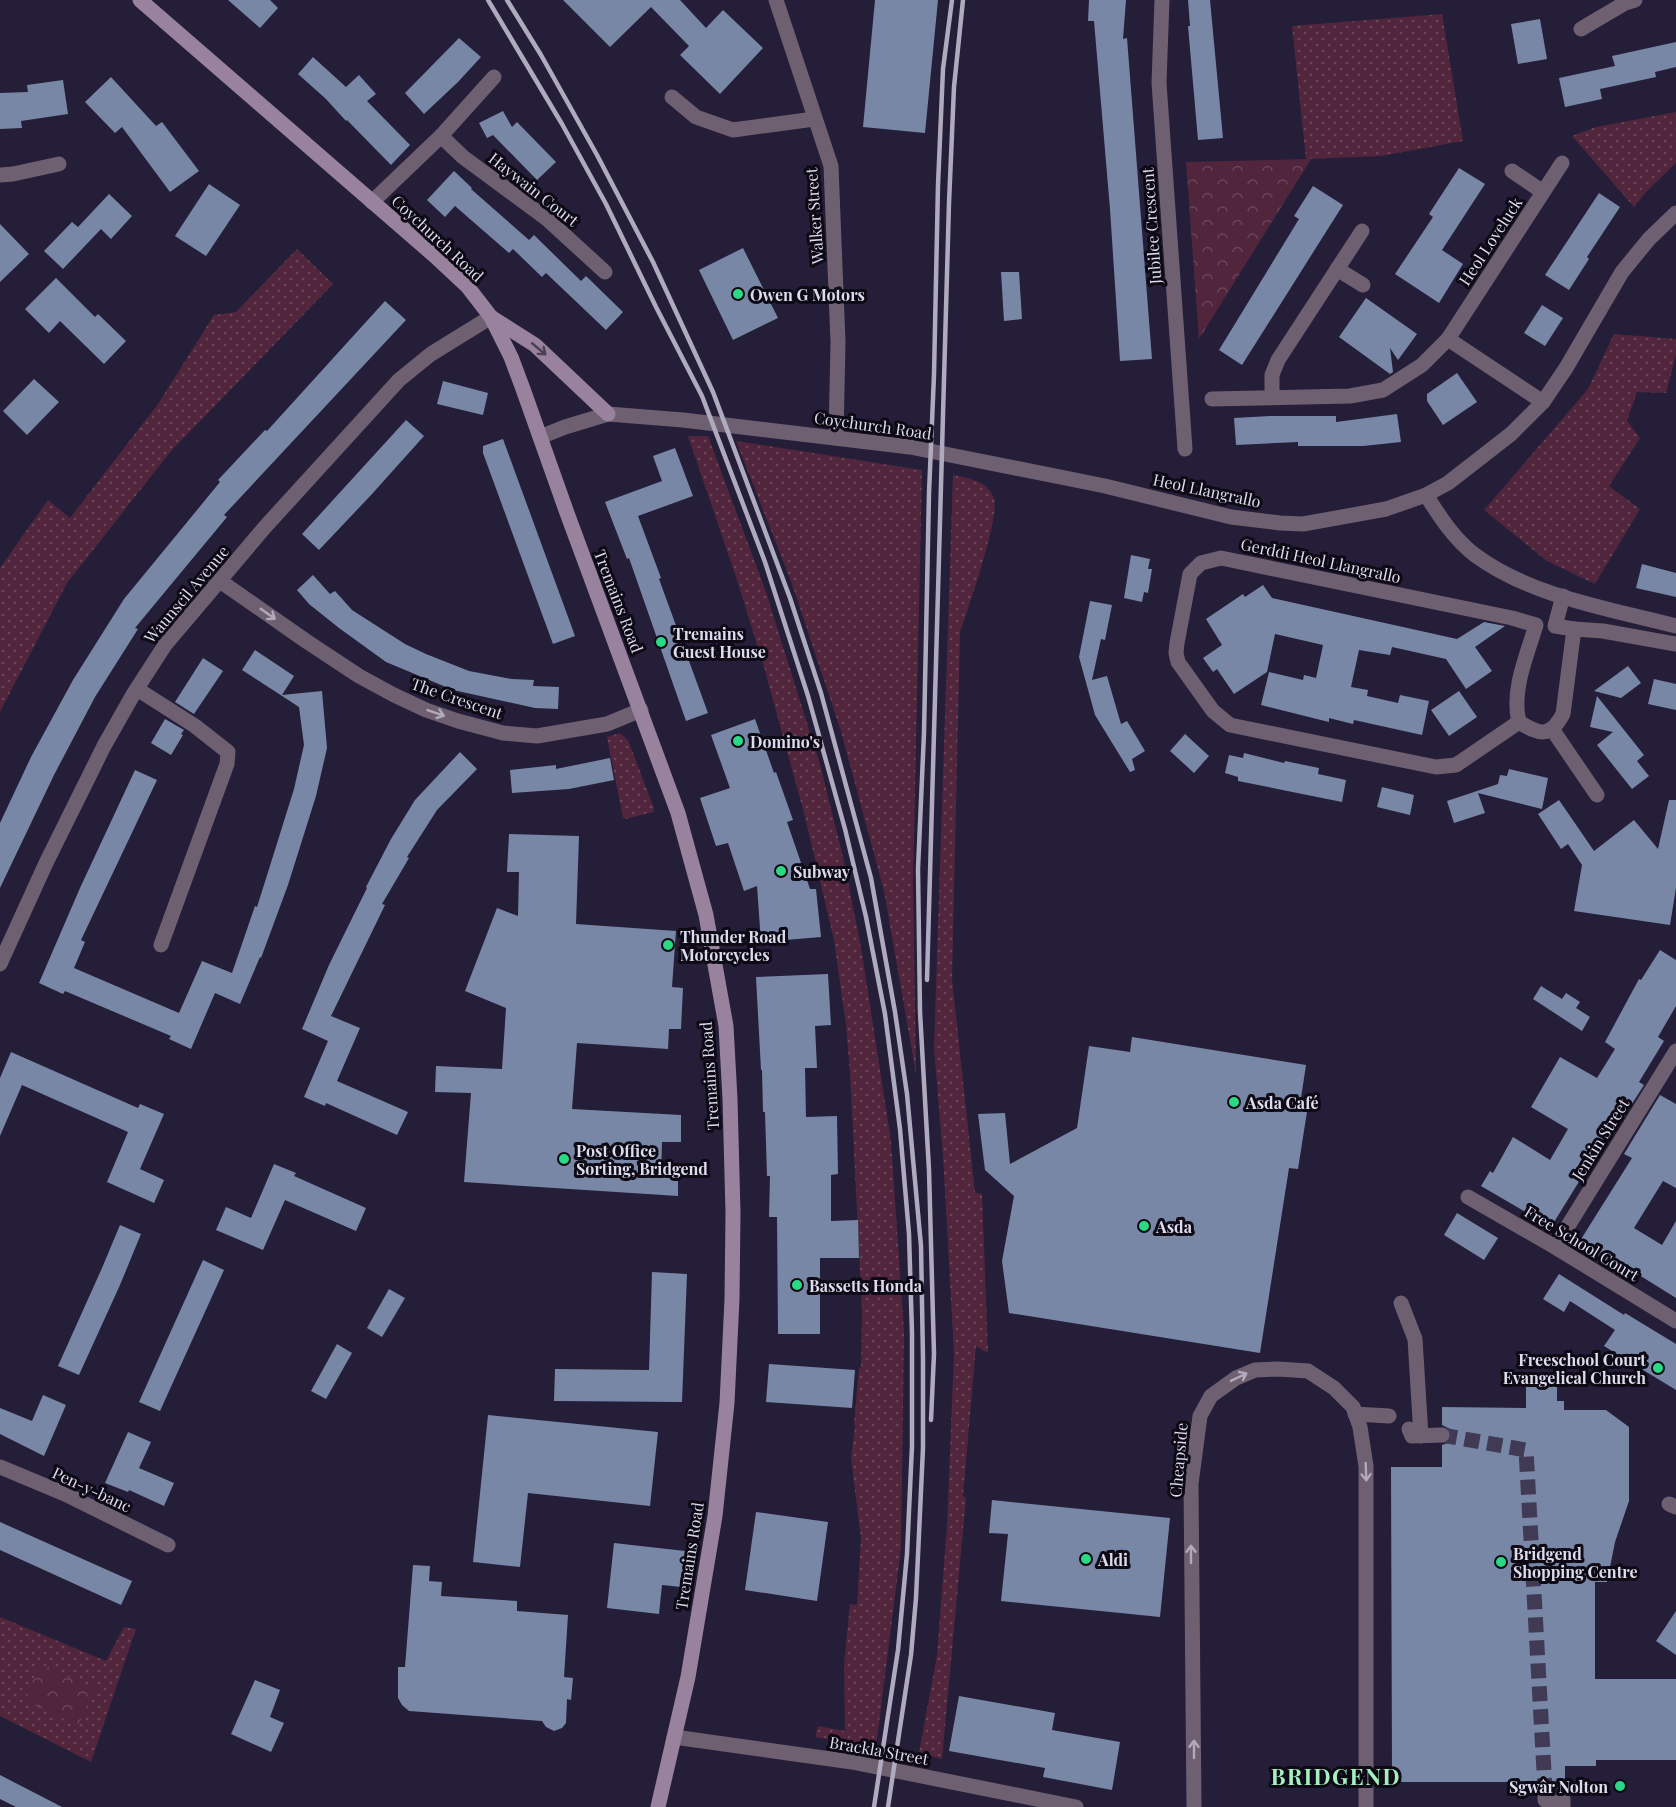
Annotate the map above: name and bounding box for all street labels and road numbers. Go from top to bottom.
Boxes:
street label: Haywain Court [485,147,583,231]
street label: Walker Street [800,167,828,266]
street label: Jubilee Crescent [1136,167,1166,286]
street label: Coychurch Road [388,190,488,286]
street label: Heol Loveluck [1454,193,1527,289]
street label: Coychurch Road [813,406,933,444]
street label: Heol Llangrallo [1151,468,1263,512]
street label: Gerddi Heol Llangrallo [1239,533,1403,587]
street label: Waunscil Avenue [138,541,233,648]
street label: Tremains Road [590,546,648,656]
street label: The Crescent [408,673,506,724]
street label: Tremains Road [695,1021,723,1131]
street label: Jenkin Street [1566,1094,1634,1185]
street label: Free School Court [1521,1201,1643,1286]
street label: Cheapside [1164,1422,1192,1498]
street label: Pen-y-banc [49,1462,135,1517]
street label: Tremains Road [670,1501,708,1611]
street label: Brackla Street [828,1731,931,1769]

